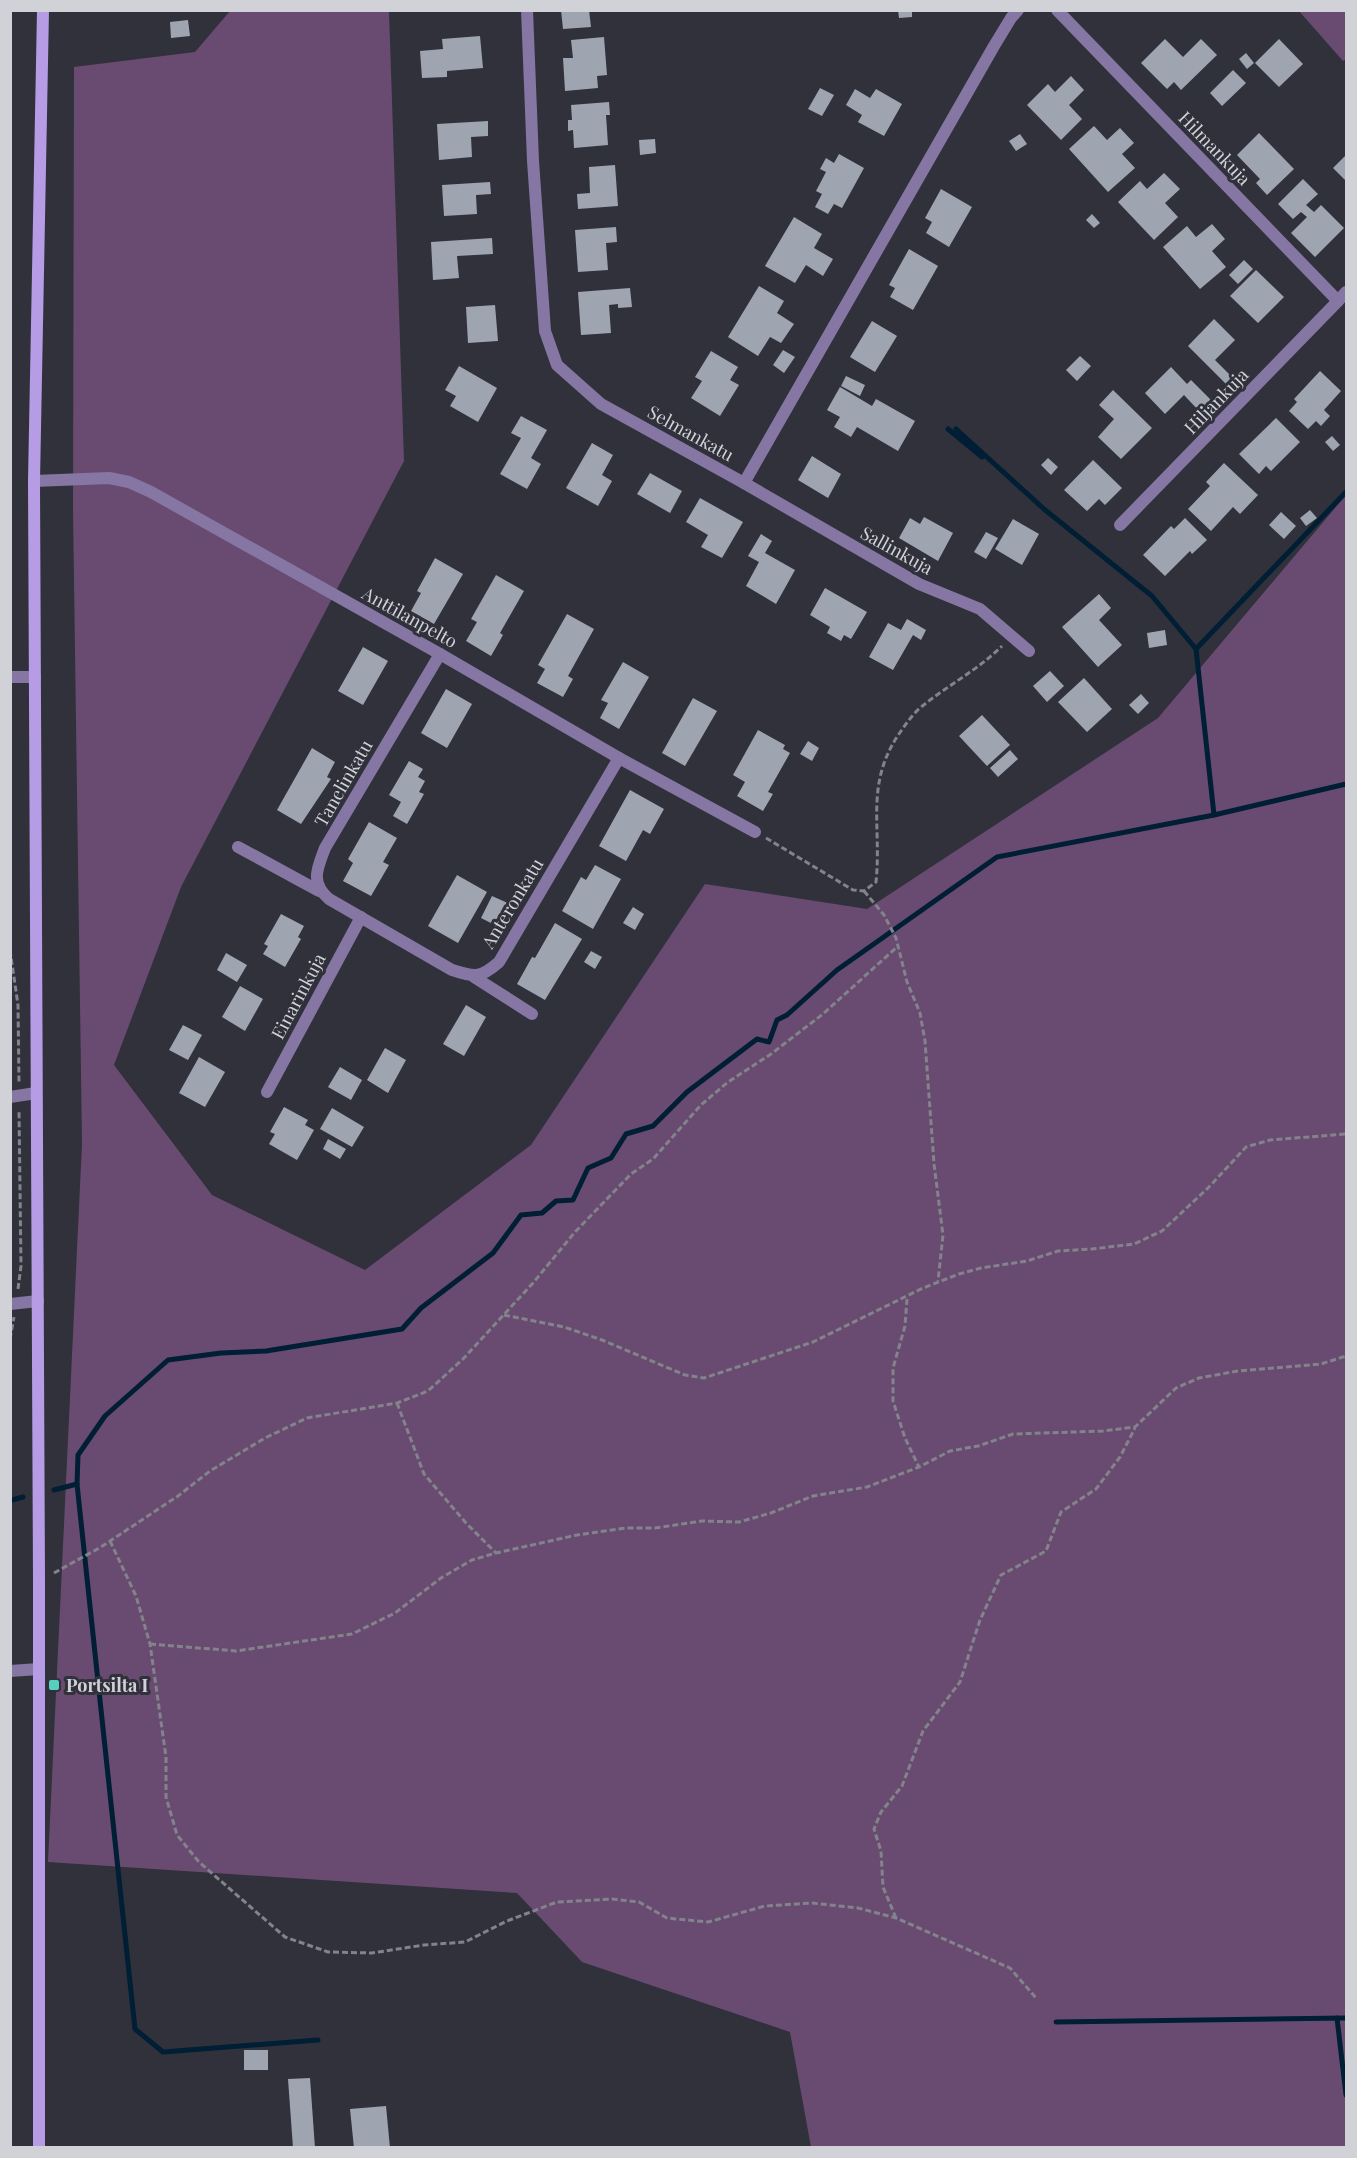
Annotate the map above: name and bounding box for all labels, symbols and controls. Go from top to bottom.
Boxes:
street label: Hilmankuja [1174,106,1256,190]
street label: Hiljankuja [1179,363,1253,439]
street label: Selmankatu [644,399,739,467]
street label: Sallinkuja [857,520,937,580]
street label: Anttilanpelto [357,581,462,653]
street label: Tanelinkatu [308,735,378,831]
street label: Anteronkatu [475,853,549,953]
street label: Einarinkuja [265,949,331,1043]
place label: Portsilta I [66,1673,149,1697]
marker: Portsilta I [47,1678,61,1692]

